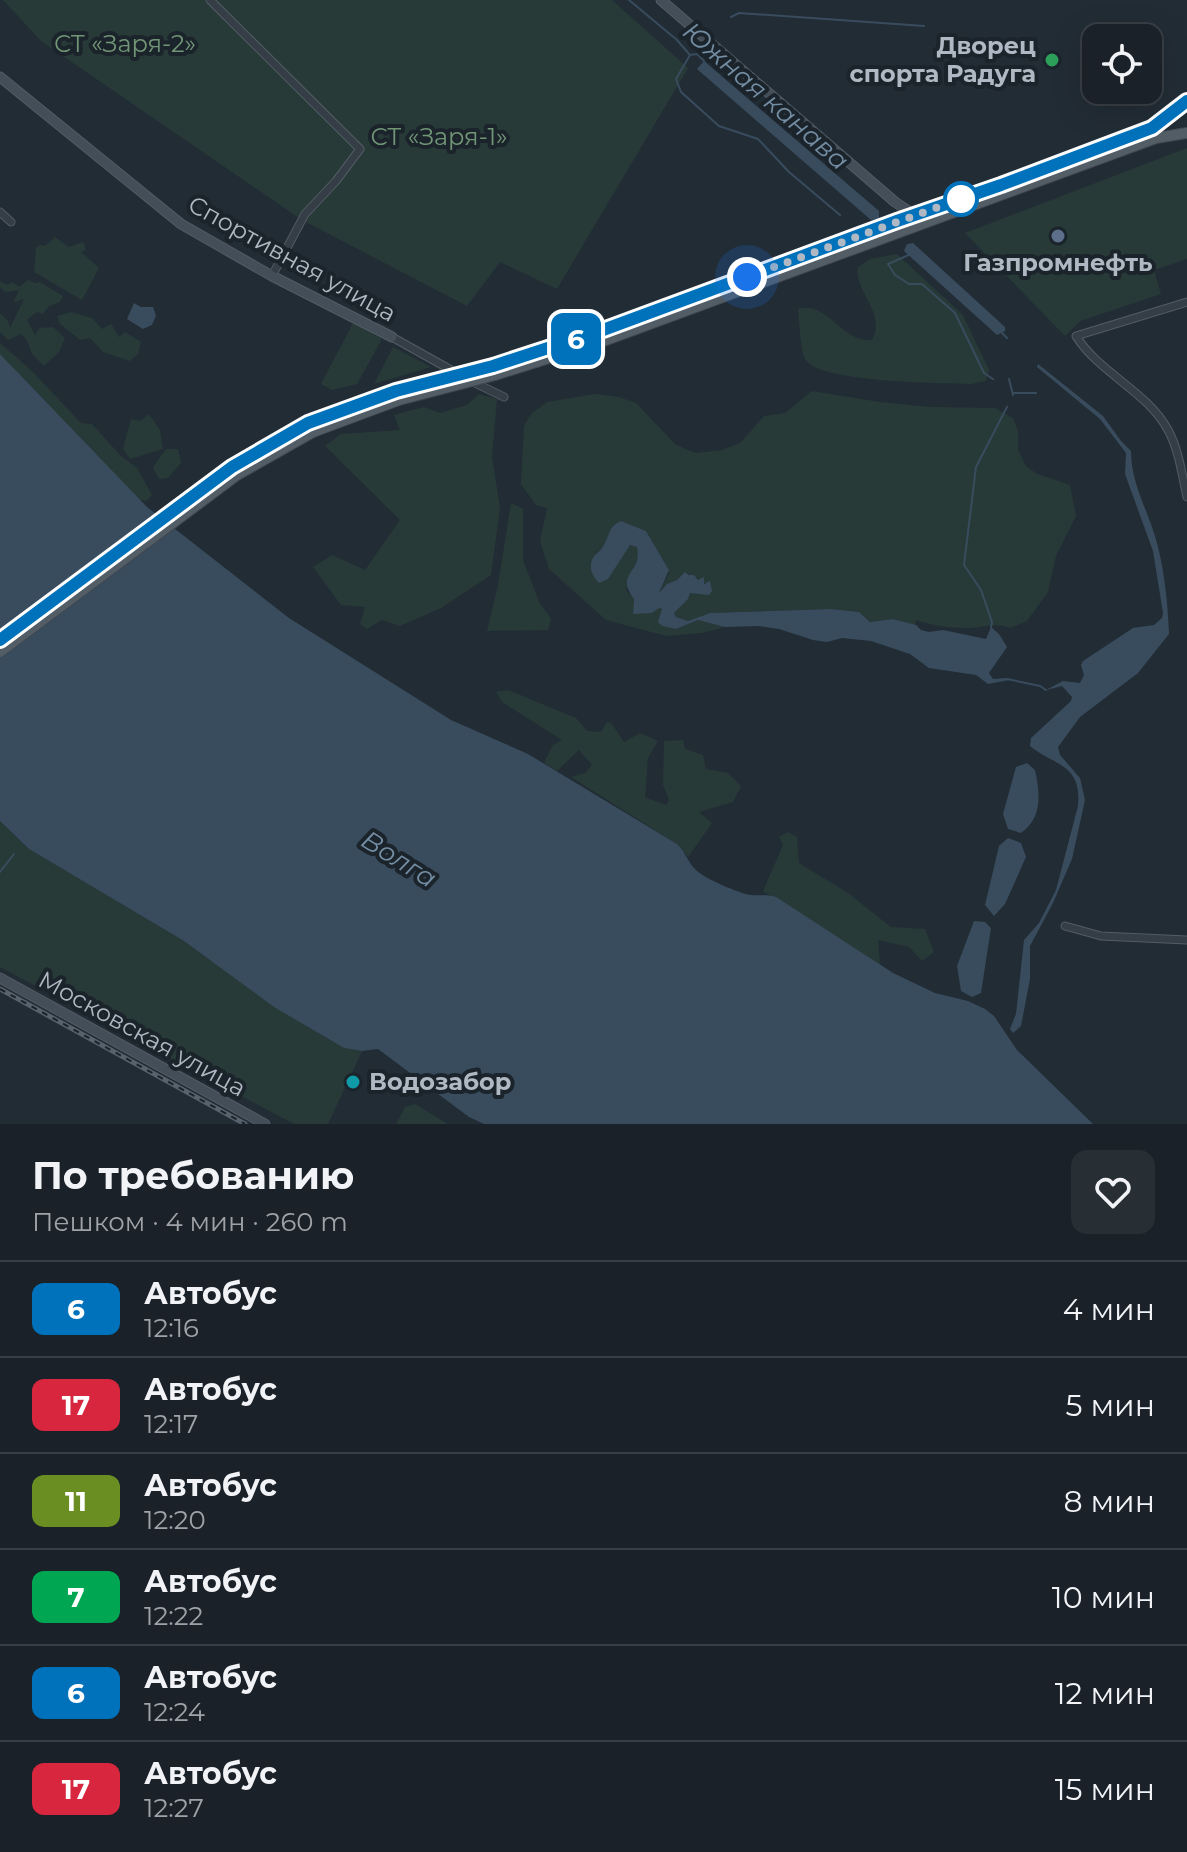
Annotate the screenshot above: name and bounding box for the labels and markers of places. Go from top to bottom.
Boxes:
place label: Дворец спорта Радуга [849,31,1036,88]
marker: Дворец спорта Радуга [1043,51,1061,69]
unlabelled marker [944,182,978,216]
marker: Газпромнефть [1049,227,1067,245]
place label: Газпромнефть [963,248,1153,277]
place label: Водозабор [369,1067,511,1096]
marker: Водозабор [344,1073,362,1091]

